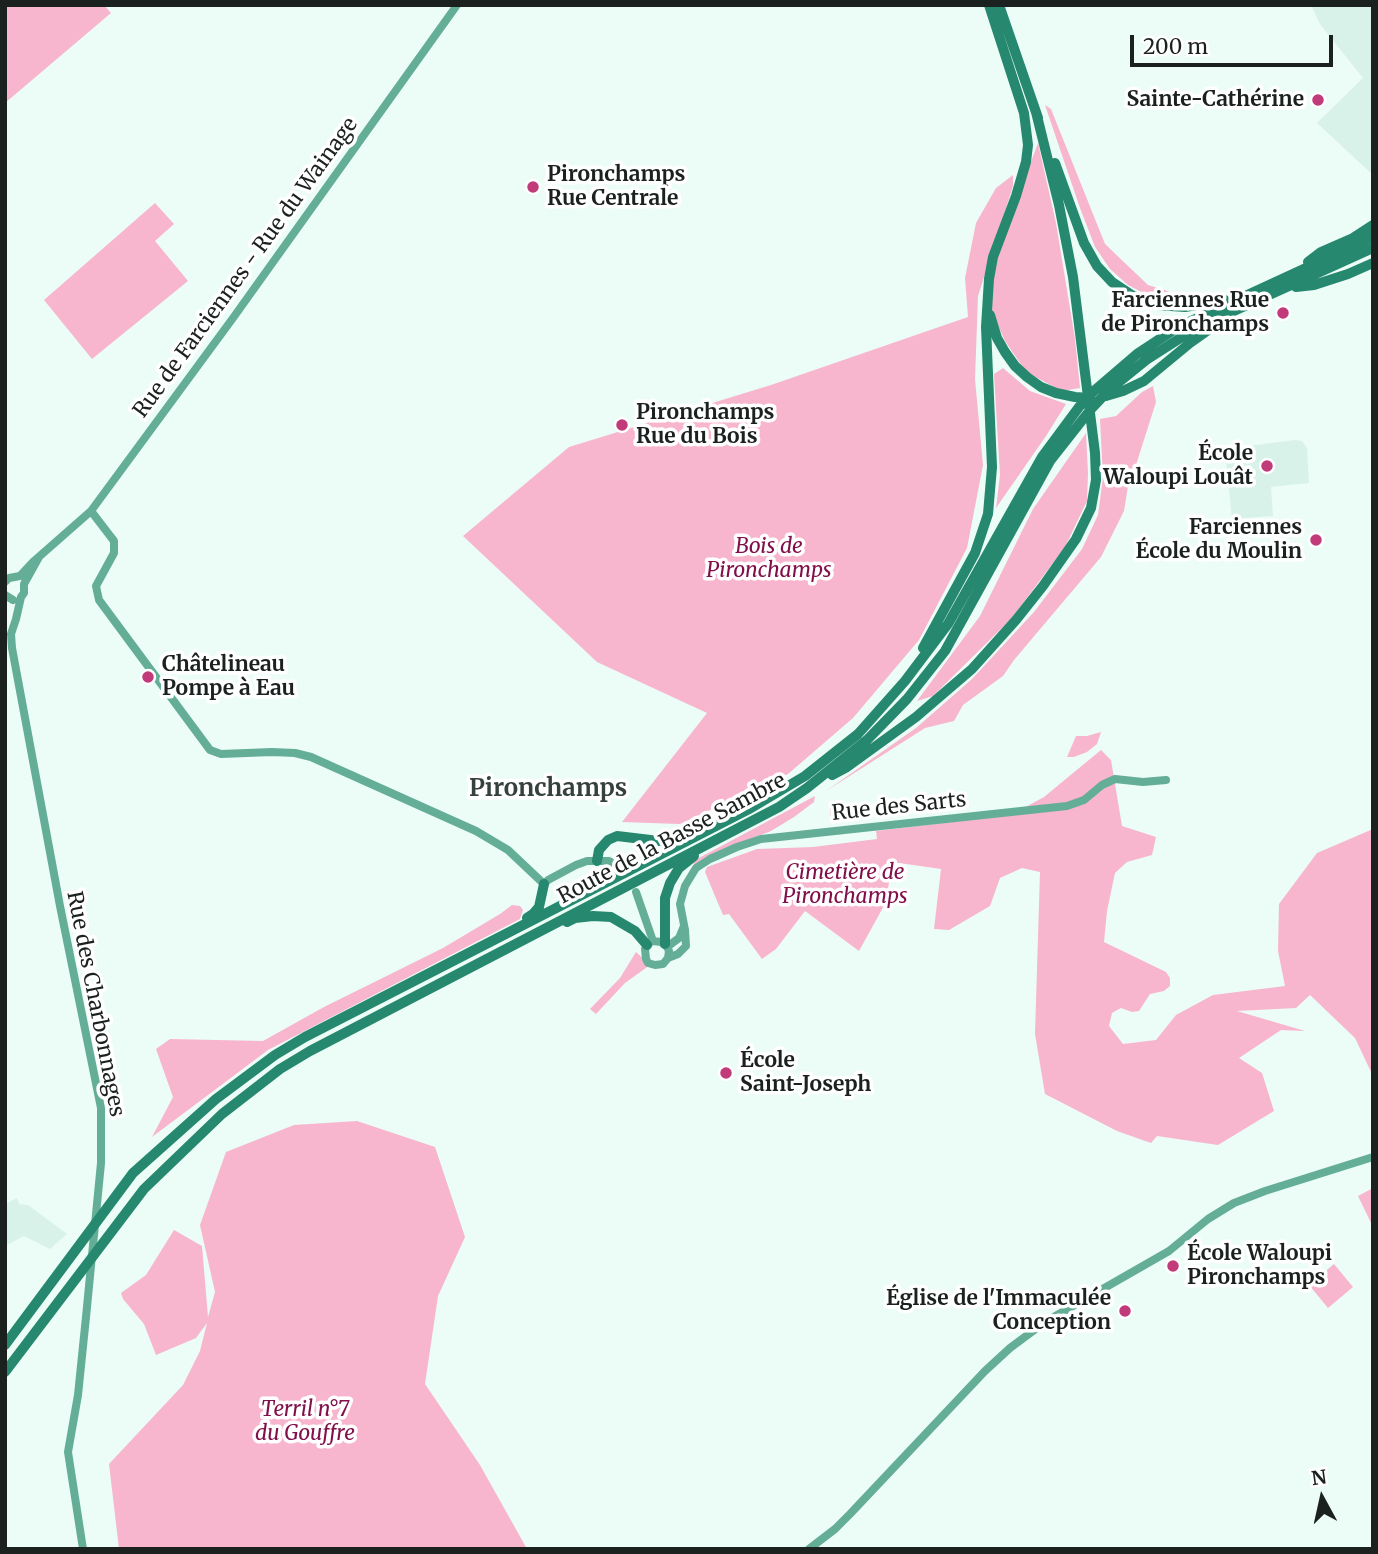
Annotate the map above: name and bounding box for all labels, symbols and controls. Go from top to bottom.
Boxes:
scale bar [1133,21,1336,65]
text: 200 m [1143,33,1208,60]
place label: Sainte-Cathérine [1126,87,1304,113]
marker: Sainte-Cathérine [1310,92,1326,108]
street label: Rue de Farciennes - Rue du Wainage [129,113,363,423]
place label: Pironchamps Rue Centrale [547,162,685,212]
marker: Pironchamps Rue Centrale [525,179,541,195]
place label: Farciennes Rue de Pironchamps [1101,288,1269,338]
marker: Farciennes Rue de Pironchamps [1275,305,1291,321]
place label: Pironchamps Rue du Bois [636,400,774,450]
marker: Pironchamps Rue du Bois [614,417,630,433]
place label: École Waloupi Louât [1103,441,1253,491]
marker: École Waloupi Louât [1259,458,1275,474]
place label: Farciennes École du Moulin [1135,515,1302,565]
marker: Farciennes École du Moulin [1308,532,1324,548]
park label: Bois de Pironchamps [706,534,832,584]
place label: Châtelineau Pompe à Eau [162,652,295,702]
marker: Châtelineau Pompe à Eau [140,669,156,685]
street label: Route de la Basse Sambre [554,768,790,910]
district label: Pironchamps [469,775,627,803]
street label: Rue des Sarts [831,787,967,827]
park label: Cimetière de Pironchamps [782,860,908,910]
street label: Rue des Charbonnages [61,889,129,1119]
place label: École Saint-Joseph [740,1048,871,1098]
marker: École Saint-Joseph [718,1065,734,1081]
place label: École Waloupi Pironchamps [1187,1241,1332,1291]
marker: École Waloupi Pironchamps [1165,1258,1181,1274]
place label: Église de l'Immaculée Conception [886,1286,1111,1336]
marker: Église de l'Immaculée Conception [1117,1303,1133,1319]
park label: Terril n°7 du Gouffre [255,1397,355,1447]
north arrow [1287,1463,1357,1533]
text: N [1310,1464,1328,1490]

